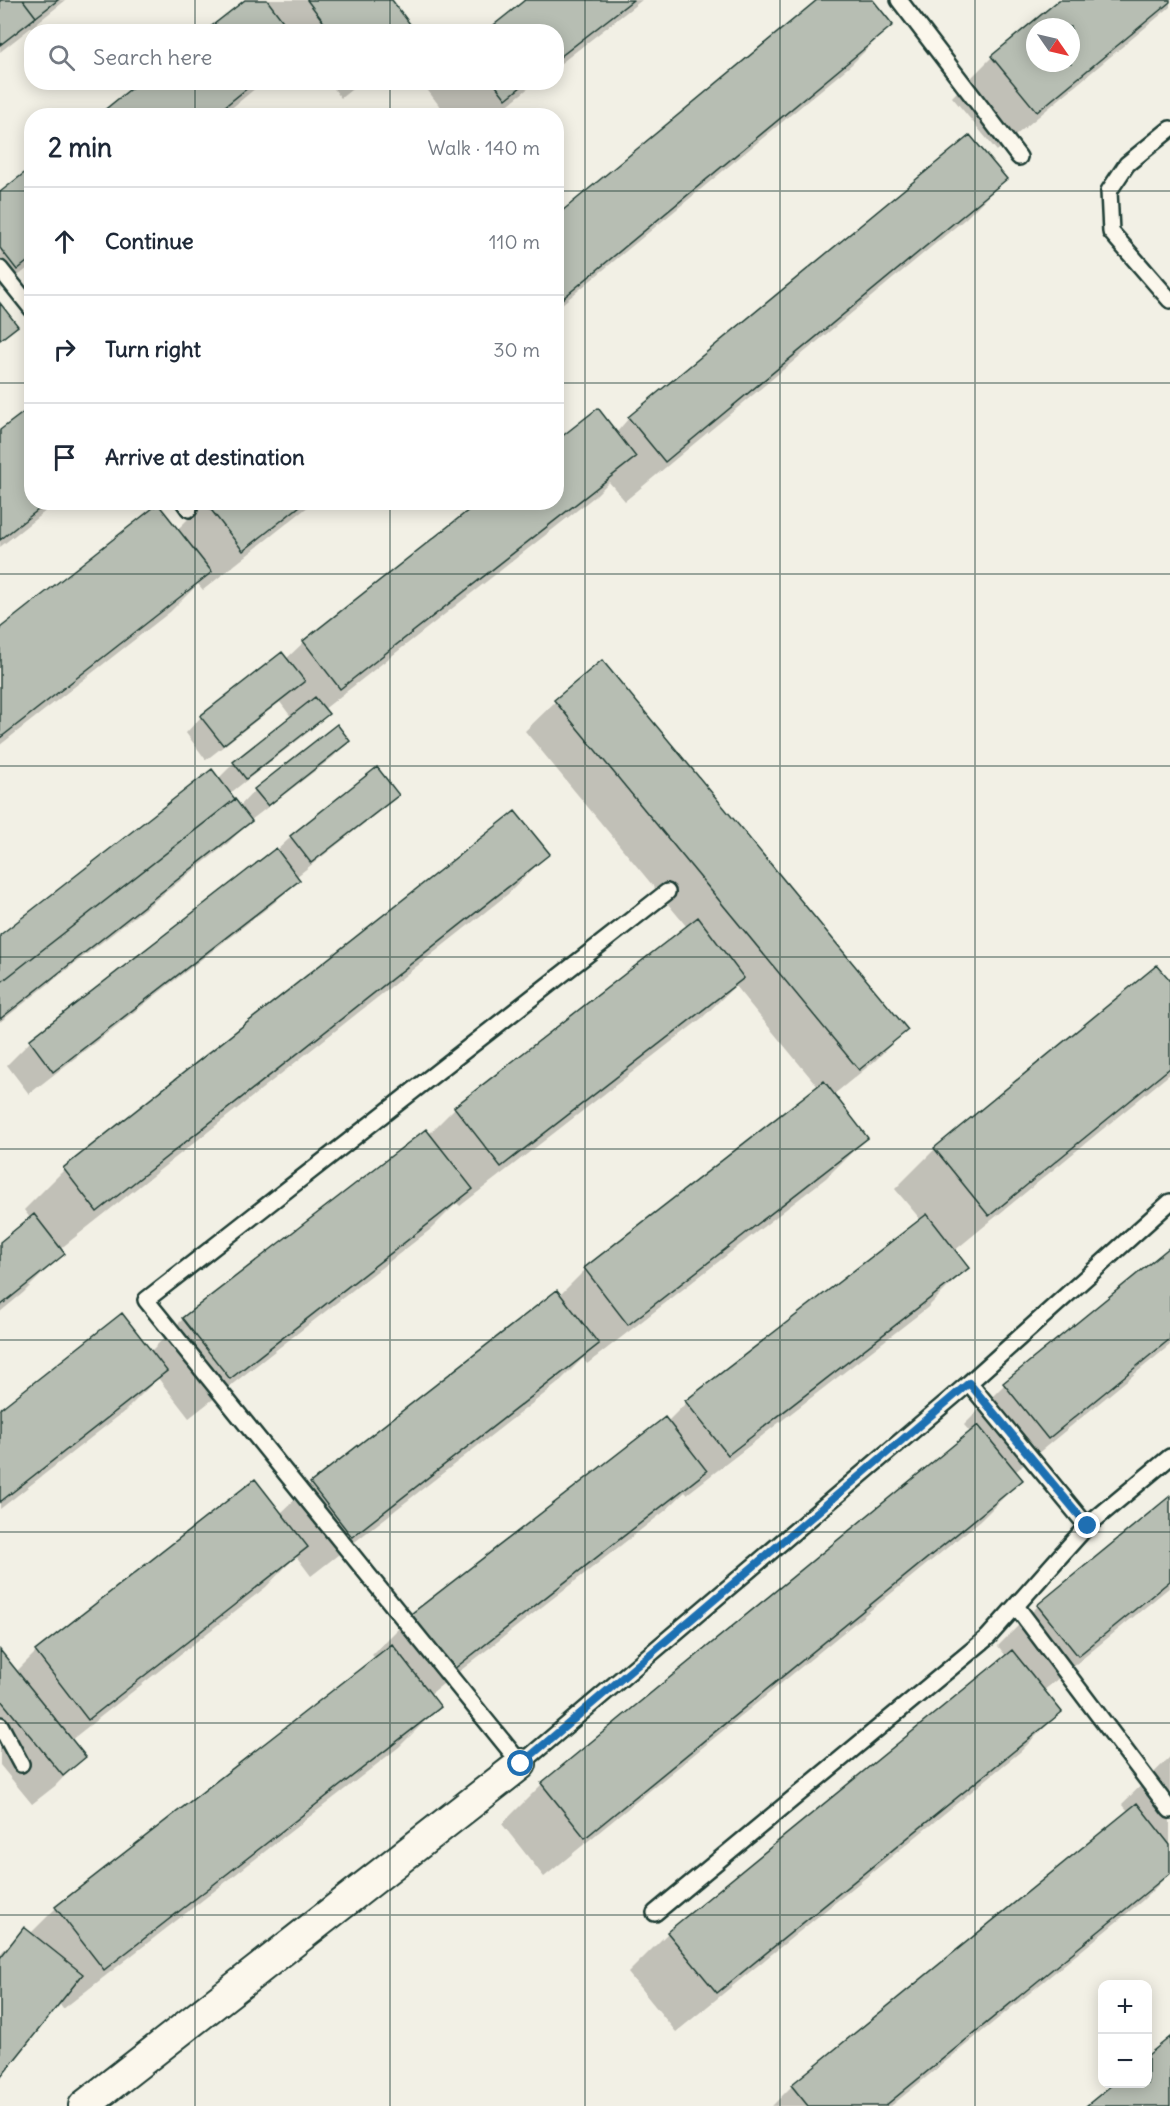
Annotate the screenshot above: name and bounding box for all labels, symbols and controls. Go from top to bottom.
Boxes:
north arrow [1026,18,1080,72]
search box [24,24,564,90]
icon: search [45,41,78,74]
text: Search here [93,43,212,71]
text: 2 min [48,131,112,164]
text: Walk · 140 m [427,135,540,160]
icon: ahead [48,225,81,258]
text: Continue [105,227,194,255]
text: 110 m [489,229,540,254]
icon: right [48,333,81,366]
text: Turn right [105,335,201,363]
text: 30 m [493,337,540,362]
icon: arrive [48,441,81,474]
text: Arrive at destination [105,443,305,471]
route end [1074,1512,1100,1538]
route start [507,1750,533,1776]
map controls [1098,1980,1152,2088]
button: + [1098,1980,1152,2034]
button: − [1098,2034,1152,2088]

